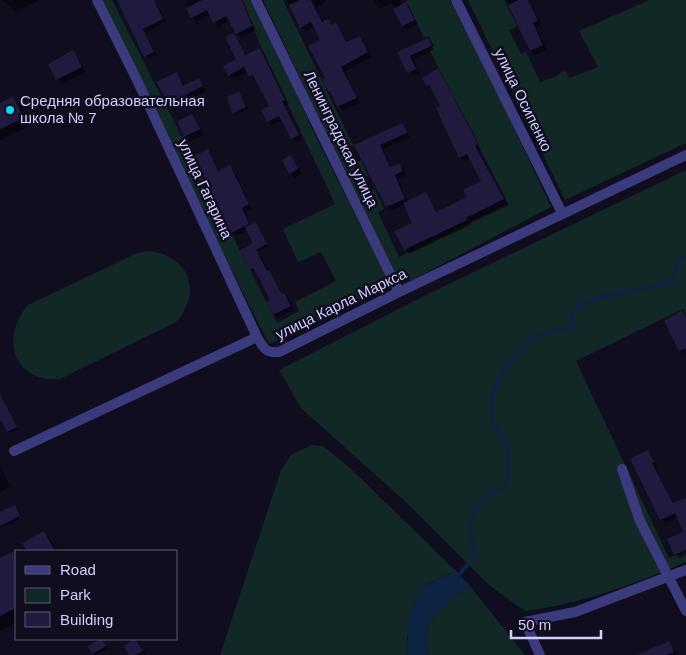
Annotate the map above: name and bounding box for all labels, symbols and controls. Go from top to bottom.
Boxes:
street label: улица Осипенко [491,45,556,154]
street label: Ленинградская улица [301,68,382,211]
place label: Средняя образовательная школа № 7 [20,92,205,126]
marker: Средняя образовательная школа № 7 [4,104,16,116]
street label: улица Гагарина [175,136,236,242]
street label: улица Карла Маркса [273,264,410,343]
legend [15,550,178,640]
text: Road [60,561,96,578]
text: Park [60,586,91,603]
scale bar [511,608,601,640]
text: Building [60,611,113,628]
text: 50 m [518,616,551,633]

